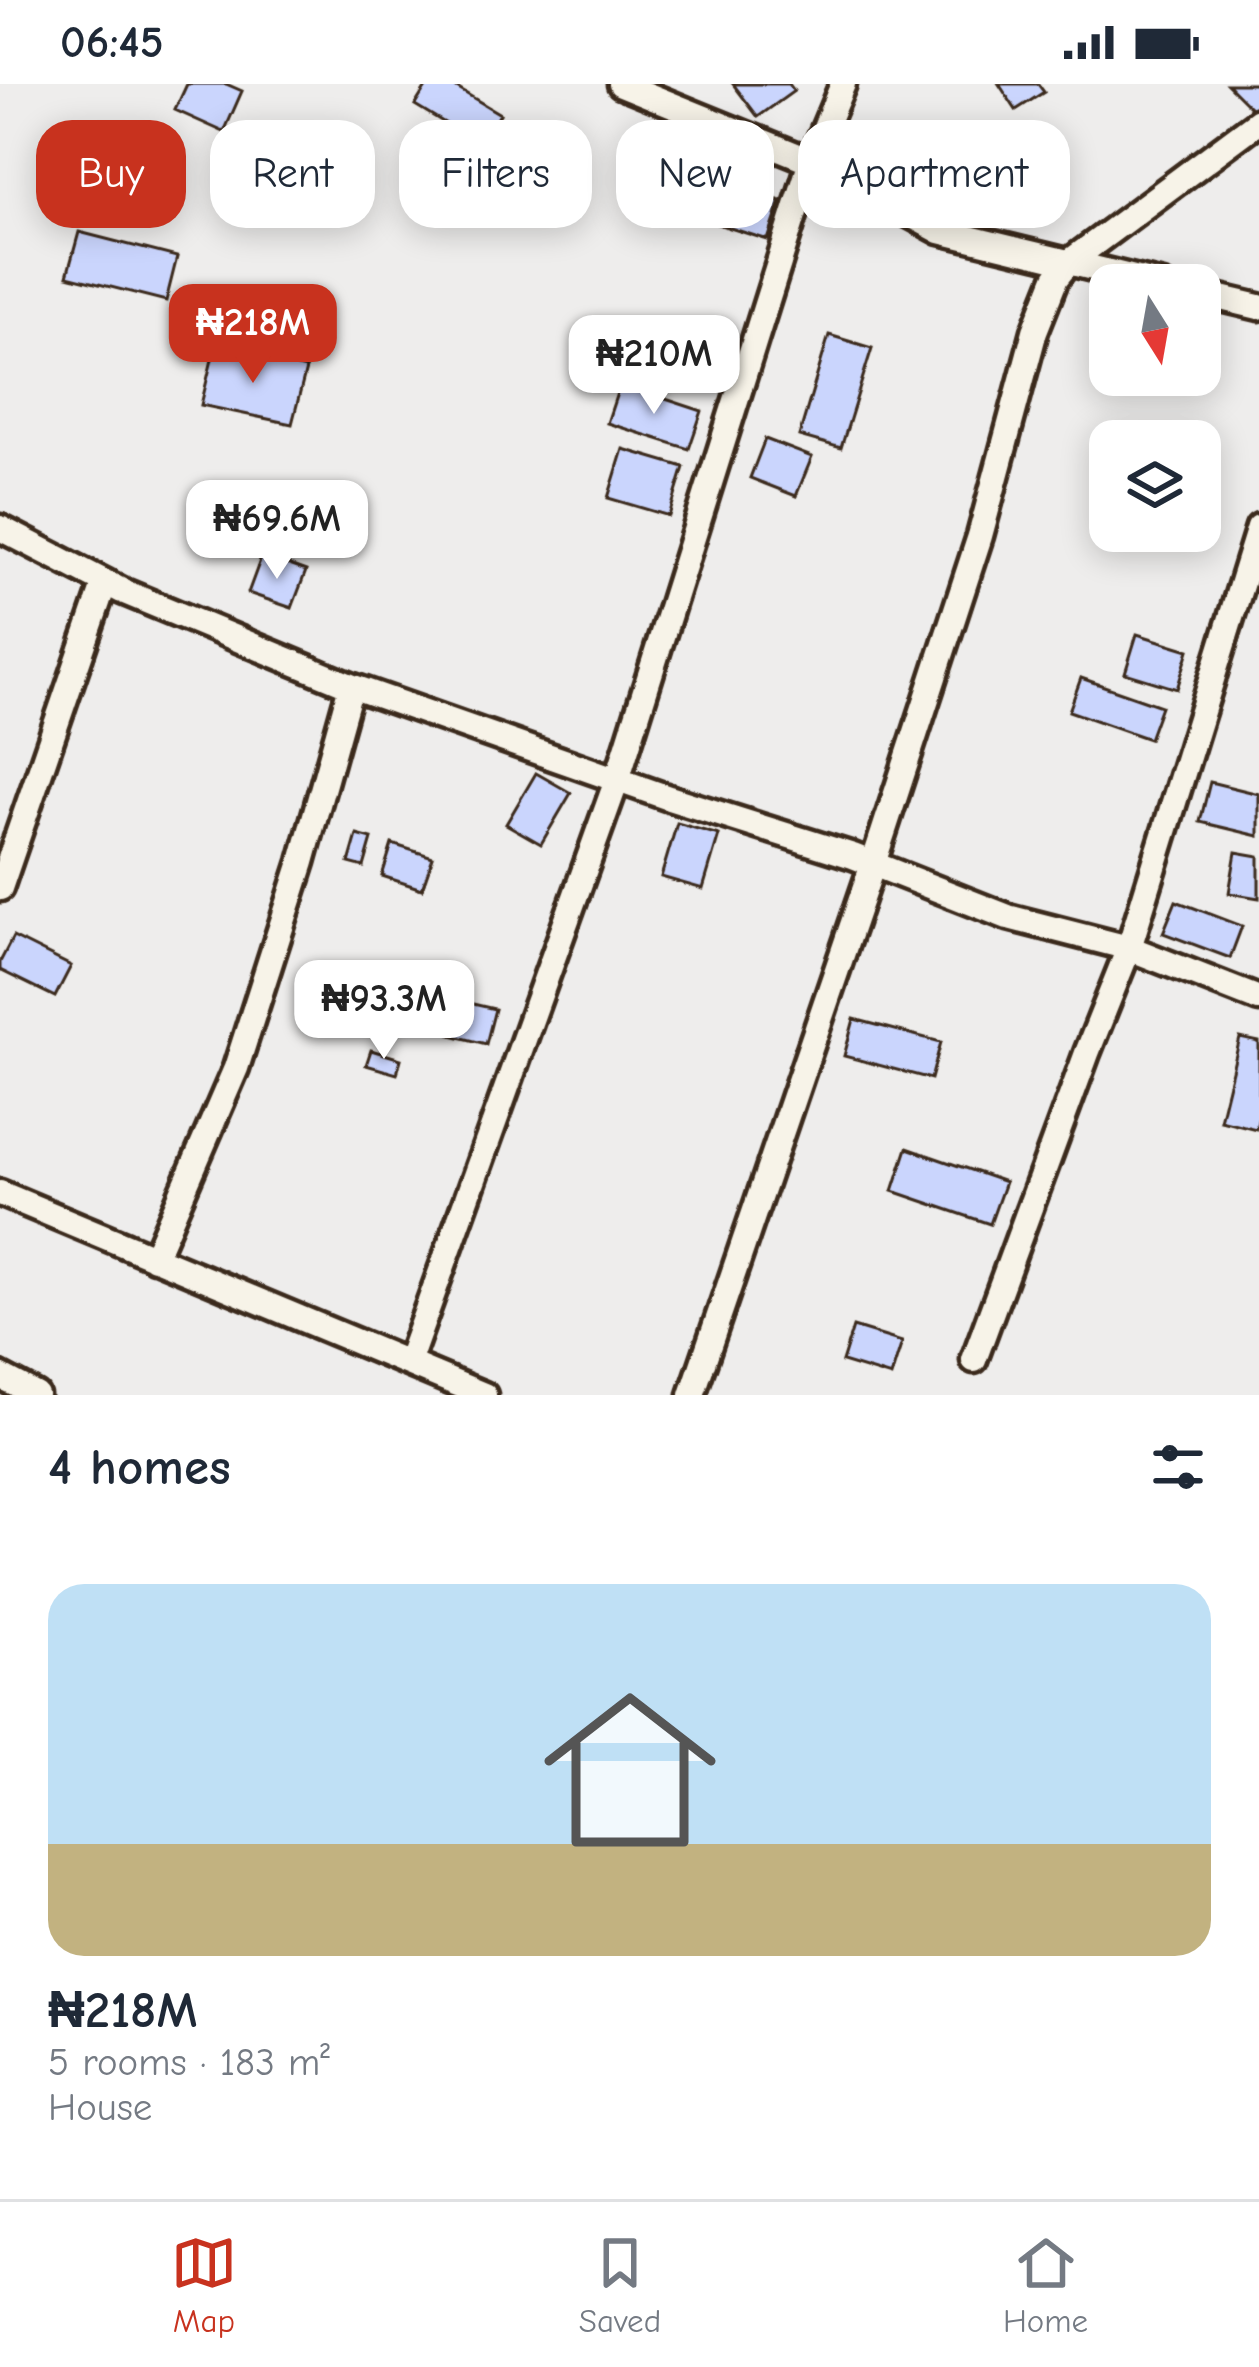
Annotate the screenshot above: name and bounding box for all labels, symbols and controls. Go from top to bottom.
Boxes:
text: 06:45 [60,16,164,68]
chip: Buy [36,120,186,228]
chip: Rent [210,120,375,228]
chip: Filters [399,120,592,228]
chip: New [616,120,774,228]
chip: Apartment [798,120,1070,228]
north arrow [1089,264,1221,396]
map controls [1089,264,1221,552]
pin: ₦218M [169,284,337,386]
text: ₦218M [196,300,310,345]
pin: ₦210M [570,315,738,417]
text: ₦210M [596,331,712,376]
button: layers [1089,420,1221,552]
pin: ₦69.6M [179,480,375,582]
text: ₦69.6M [213,496,341,541]
pin: ₦93.3M [286,960,482,1062]
text: ₦93.3M [321,976,447,1021]
icon: filters [1145,1434,1211,1500]
text: 4 homes [48,1438,231,1497]
icon: home [522,1662,738,1878]
text: ₦218M [48,1981,198,2040]
text: 5 rooms · 183 m² [48,2040,330,2085]
text: House [48,2085,152,2130]
tab: Map [171,2230,237,2340]
tab: Saved [579,2230,661,2340]
tab: Home [1003,2230,1088,2340]

